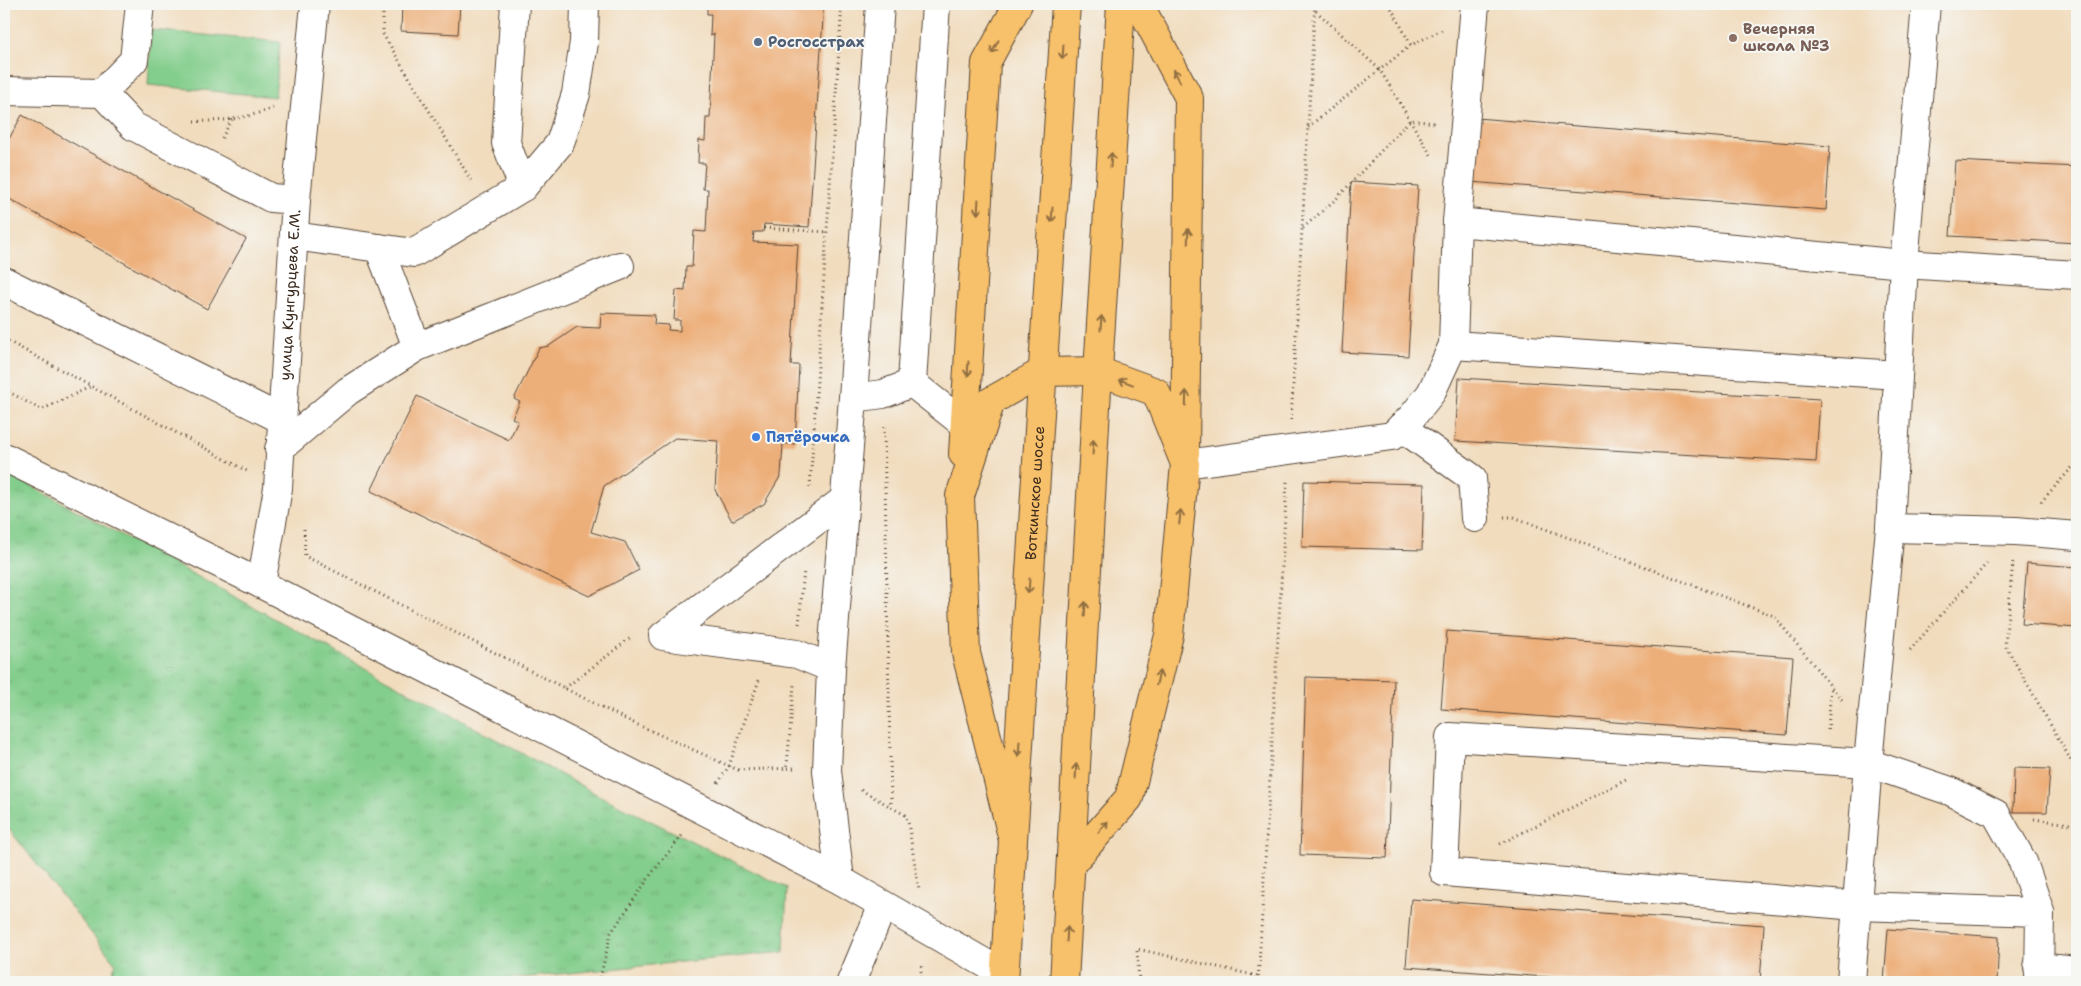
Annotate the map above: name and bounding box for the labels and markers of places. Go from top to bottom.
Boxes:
place label: Вечерняя школа №3 [1743,19,1830,56]
place label: Росгосстрах [768,32,865,52]
marker: Вечерняя школа №3 [1727,32,1739,44]
marker: Росгосстрах [752,36,764,48]
place label: Пятёрочка [766,427,850,447]
marker: Пятёрочка [750,431,762,443]

